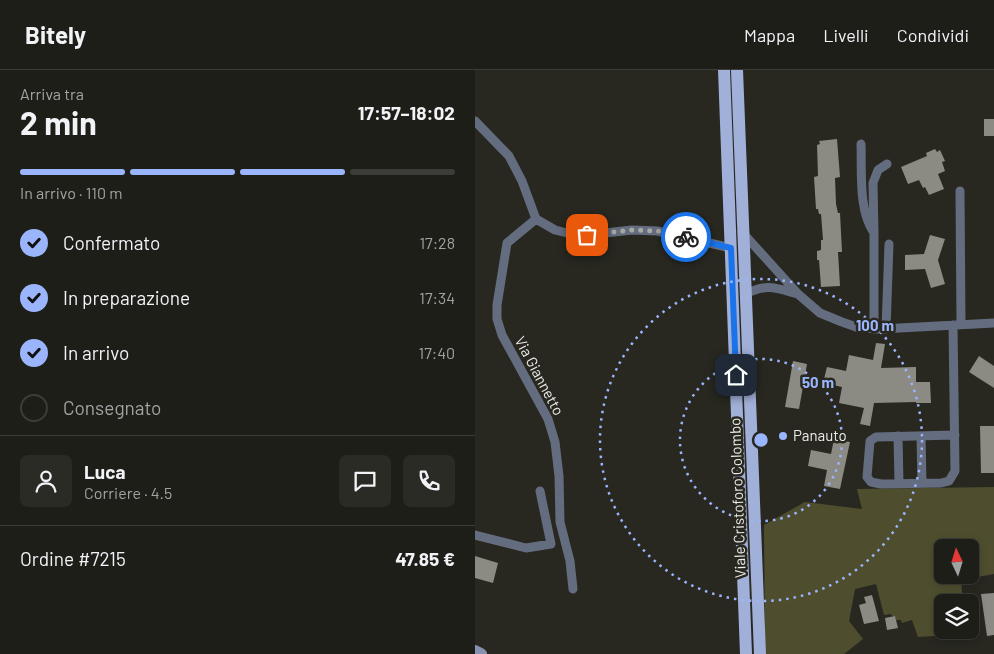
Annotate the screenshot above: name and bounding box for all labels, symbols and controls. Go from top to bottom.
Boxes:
text: Bitely [25,20,86,49]
text: Mappa [744,24,795,46]
text: Livelli [823,24,869,46]
text: Condividi [897,24,969,46]
text: Arriva tra [20,84,84,103]
text: 17:57–18:02 [358,101,455,124]
text: 2 min [20,103,97,141]
text: In arrivo · 110 m [20,183,122,202]
courier [661,212,711,262]
pin [566,214,608,256]
icon: bag [573,221,601,249]
icon: bike [672,223,700,251]
icon: check [20,229,48,257]
text: Confermato [63,231,160,254]
text: 17:28 [419,233,455,252]
icon: check [20,284,48,312]
text: In preparazione [63,286,190,309]
text: 17:34 [419,288,455,307]
text: 100 m [856,316,894,334]
street label: Via Giannetto [512,333,568,418]
icon: check [20,339,48,367]
text: In arrivo [63,341,129,364]
text: 17:40 [419,343,455,362]
pin [715,354,757,396]
icon: home [722,361,750,389]
text: 50 m [802,373,834,391]
text: Consegnato [63,396,161,419]
street label: Viale Cristoforo Colombo [725,417,749,579]
place label: Panauto [793,426,847,444]
marker: Panauto [777,430,789,442]
centre of rings [752,431,770,449]
button: person [20,455,72,507]
button: chat [339,455,391,507]
button: phone [403,455,455,507]
text: Luca [84,460,125,483]
text: Corriere · 4.5 [84,483,172,502]
north arrow [934,539,979,584]
map controls [934,539,979,639]
text: Ordine #7215 [20,547,126,570]
text: 47.85 € [395,547,455,570]
button: layers [934,594,979,639]

